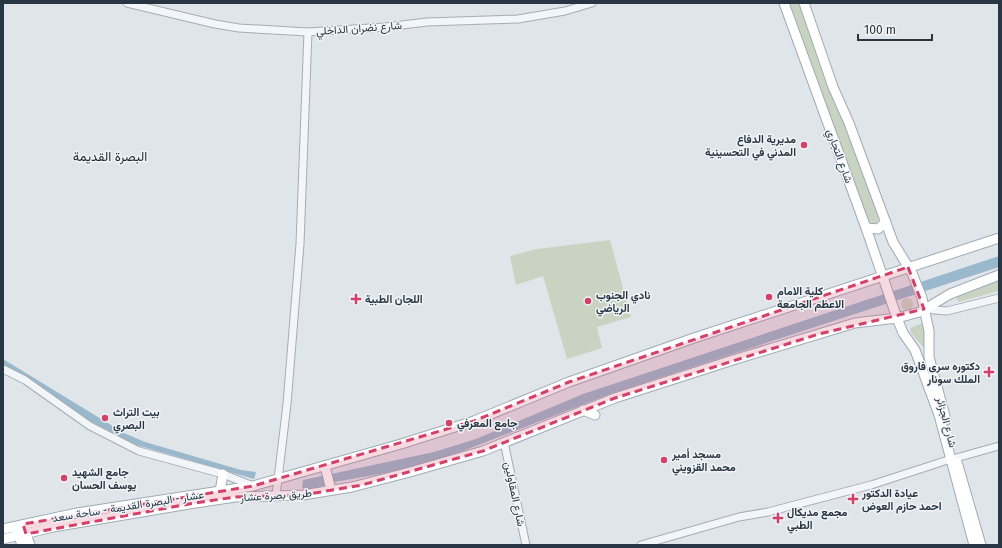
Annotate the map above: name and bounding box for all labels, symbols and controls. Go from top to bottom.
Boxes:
scale bar [858,16,932,42]
street label: شارع نضران الداخلي [316,19,403,41]
text: 100 m [864,23,896,37]
street label: شارع التجاري [821,127,855,186]
place label: مديرية الدفاع المدني في التحسينية [705,133,796,161]
marker: مديرية الدفاع المدني في التحسينية [799,140,809,150]
district label: البصرة القديمة [73,149,147,165]
place label: كلية الامام الاعظم الجامعة [777,285,844,312]
place label: نادي الجنوب الرياضي [596,289,650,317]
marker: كلية الامام الاعظم الجامعة [764,292,774,302]
marker: اللجان الطبية [350,293,362,305]
place label: اللجان الطبية [365,293,423,306]
marker: نادي الجنوب الرياضي [583,296,593,306]
place label: دكتوره سرى فاروق الملك سونار [901,360,981,386]
marker: دكتوره سرى فاروق الملك سونار [983,366,995,378]
street label: شارع الجزائر [932,394,960,449]
place label: بيت التراث البصري [113,406,160,434]
marker: بيت التراث البصري [100,413,110,423]
place label: جامع المعرفي [457,417,518,432]
marker: جامع المعرفي [444,418,454,428]
place label: مسجد أمير محمد القزويني [671,448,736,476]
marker: مسجد أمير محمد القزويني [659,455,669,465]
street label: شارع المقاولين [500,461,528,528]
place label: جامع الشهيد يوسف الحسان [72,466,136,492]
marker: جامع الشهيد يوسف الحسان [59,473,69,483]
street label: طريق بصرة عشار [239,487,312,505]
place label: عيادة الدكتور احمد حازم العوض [861,487,942,514]
street label: عشار - البصرة القديمة - ساحة سعد [51,488,205,525]
marker: عيادة الدكتور احمد حازم العوض [847,493,859,505]
place label: مجمع مديكال الطبي [787,506,848,534]
marker: مجمع مديكال الطبي [772,512,784,524]

